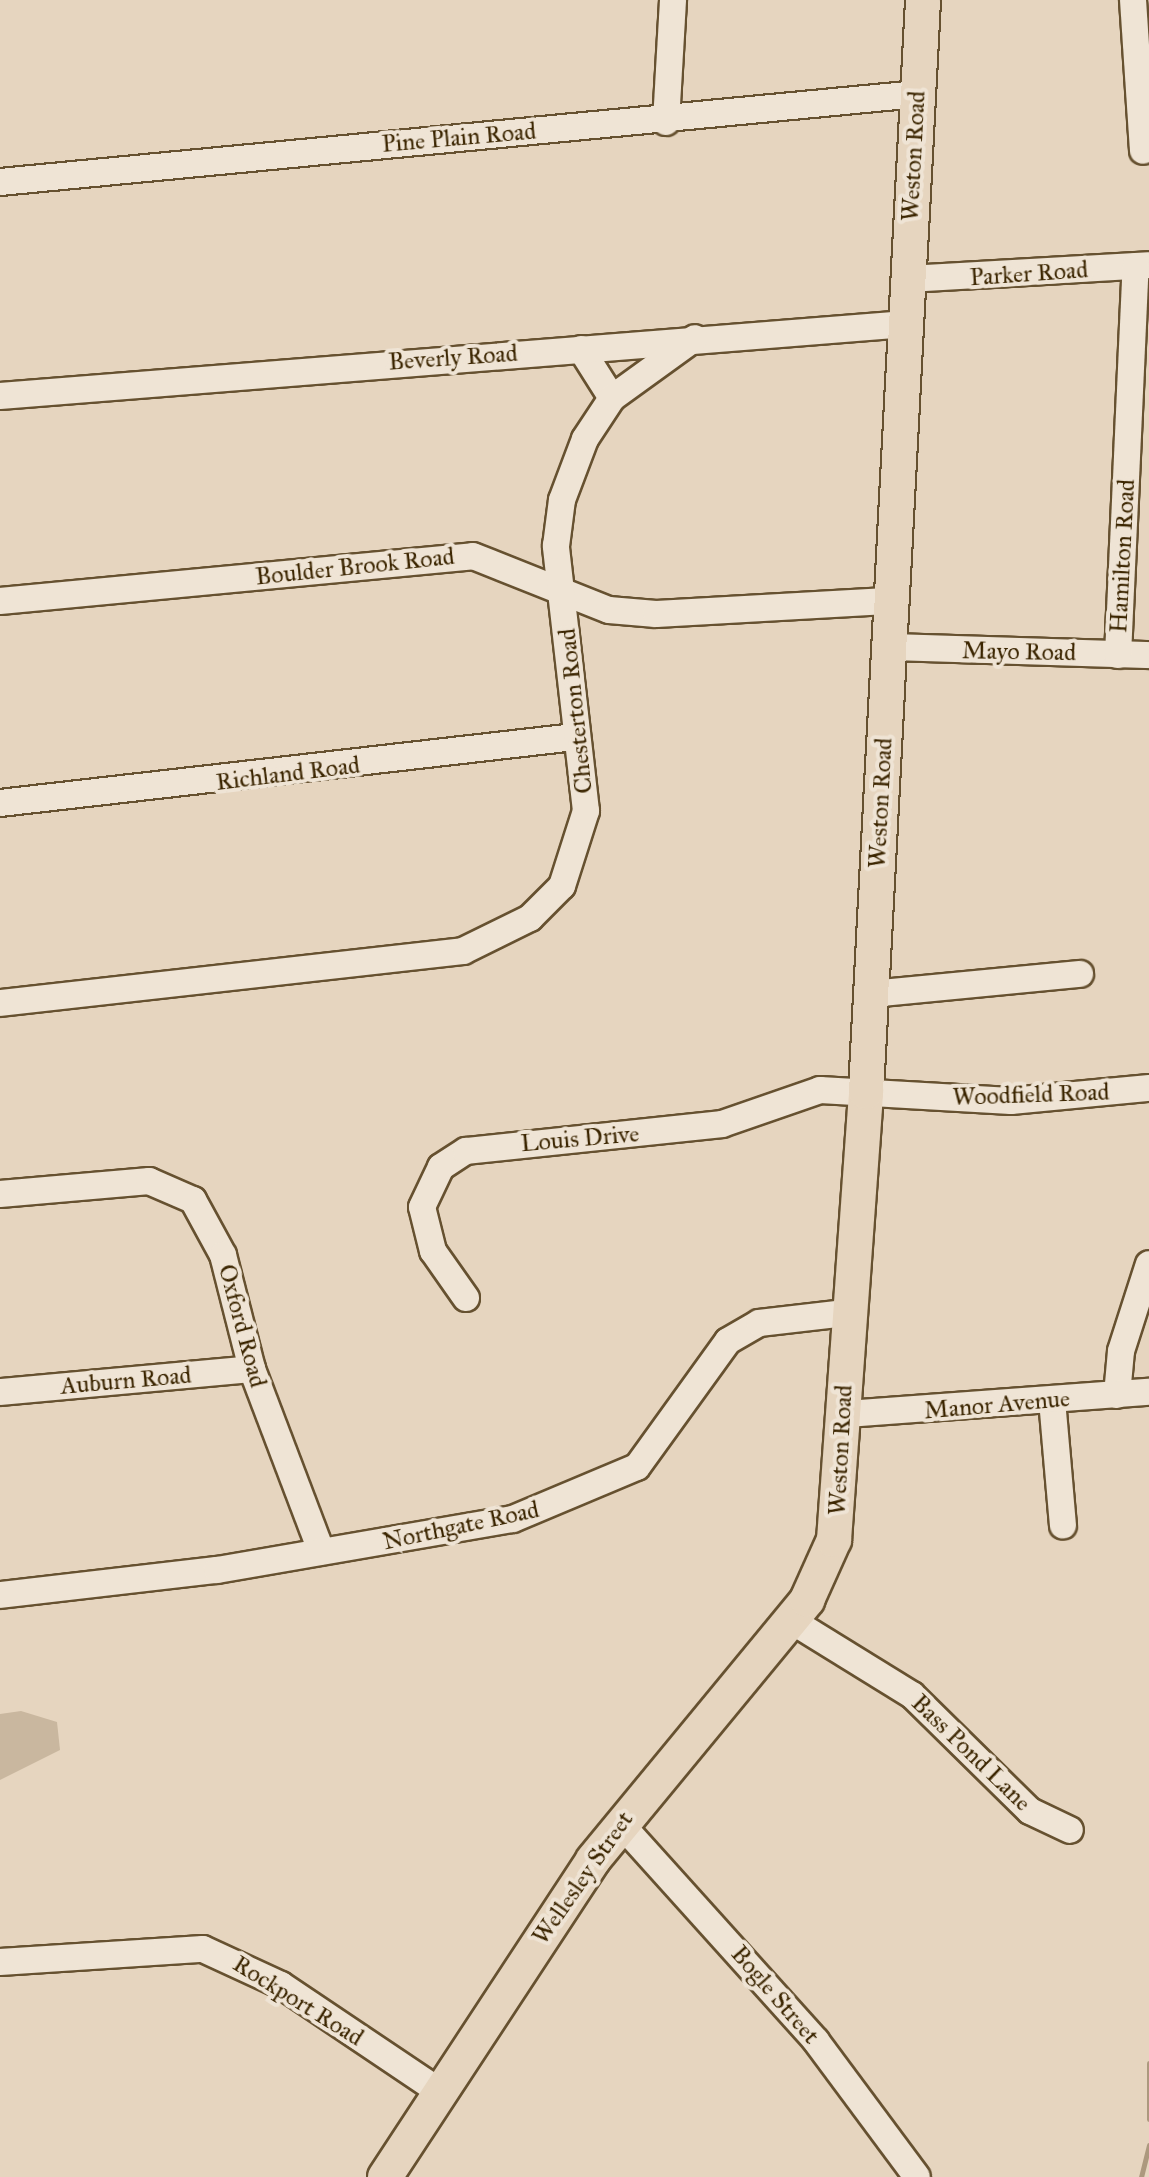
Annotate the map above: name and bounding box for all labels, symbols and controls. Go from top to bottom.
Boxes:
street label: Weston Road [896,90,932,222]
street label: Pine Plain Road [381,117,537,159]
street label: Parker Road [969,256,1089,292]
street label: Beverly Road [387,339,519,377]
street label: Hamilton Road [1105,478,1141,634]
street label: Boulder Brook Road [254,542,456,592]
street label: Chesterton Road [553,627,599,795]
street label: Mayo Road [962,637,1076,667]
street label: Weston Road [863,737,899,869]
street label: Richland Road [214,751,362,797]
street label: Woodfield Road [952,1078,1110,1112]
street label: Louis Drive [520,1119,640,1159]
street label: Oxford Road [212,1261,272,1391]
street label: Auburn Road [59,1361,193,1401]
street label: Weston Road [823,1384,859,1516]
street label: Manor Avenue [923,1384,1071,1426]
street label: Northgate Road [380,1495,542,1557]
street label: Bass Pond Lane [905,1689,1037,1817]
street label: Wellesley Street [527,1806,639,1950]
street label: Bogle Street [725,1940,825,2050]
street label: Rockport Road [228,1950,368,2052]

